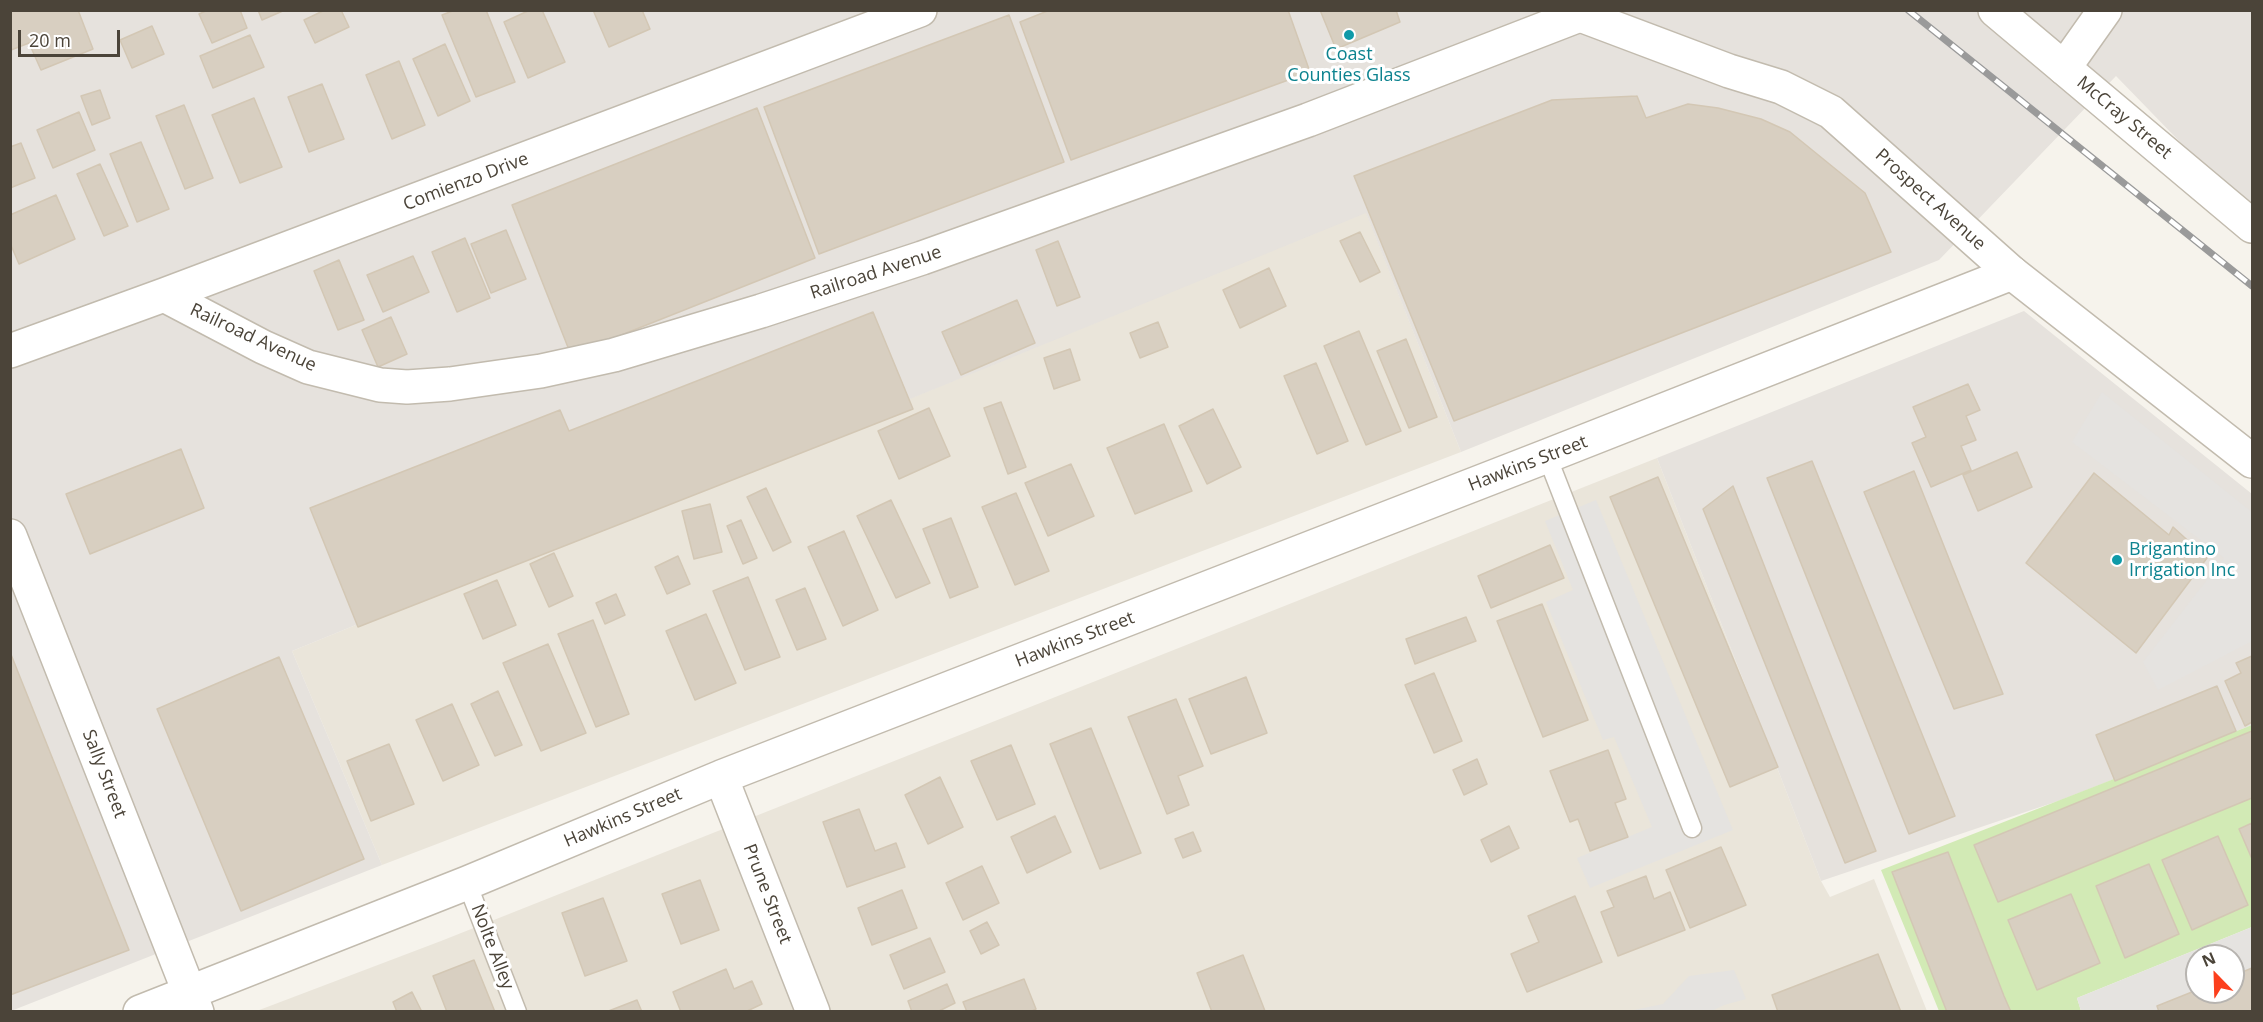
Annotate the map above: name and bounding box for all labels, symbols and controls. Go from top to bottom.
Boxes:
scale bar [21,18,123,56]
text: 20 m [29,28,71,52]
marker: Coast Counties Glass [1342,28,1356,42]
place label: Coast Counties Glass [1287,44,1411,86]
street label: McCray Street [2072,72,2176,164]
street label: Prospect Avenue [1870,145,1990,255]
street label: Comienzo Drive [400,148,532,216]
street label: Railroad Avenue [808,242,944,304]
street label: Railroad Avenue [186,299,320,377]
street label: Hawkins Street [1465,431,1591,497]
place label: Brigantino Irrigation Inc [2129,539,2235,582]
marker: Brigantino Irrigation Inc [2110,553,2124,567]
street label: Hawkins Street [1012,607,1138,673]
street label: Sally Street [77,727,131,821]
street label: Hawkins Street [561,783,685,853]
street label: Prune Street [738,841,796,947]
street label: Nolte Alley [466,901,518,993]
north arrow [2185,944,2245,1004]
text: N [2198,947,2219,972]

